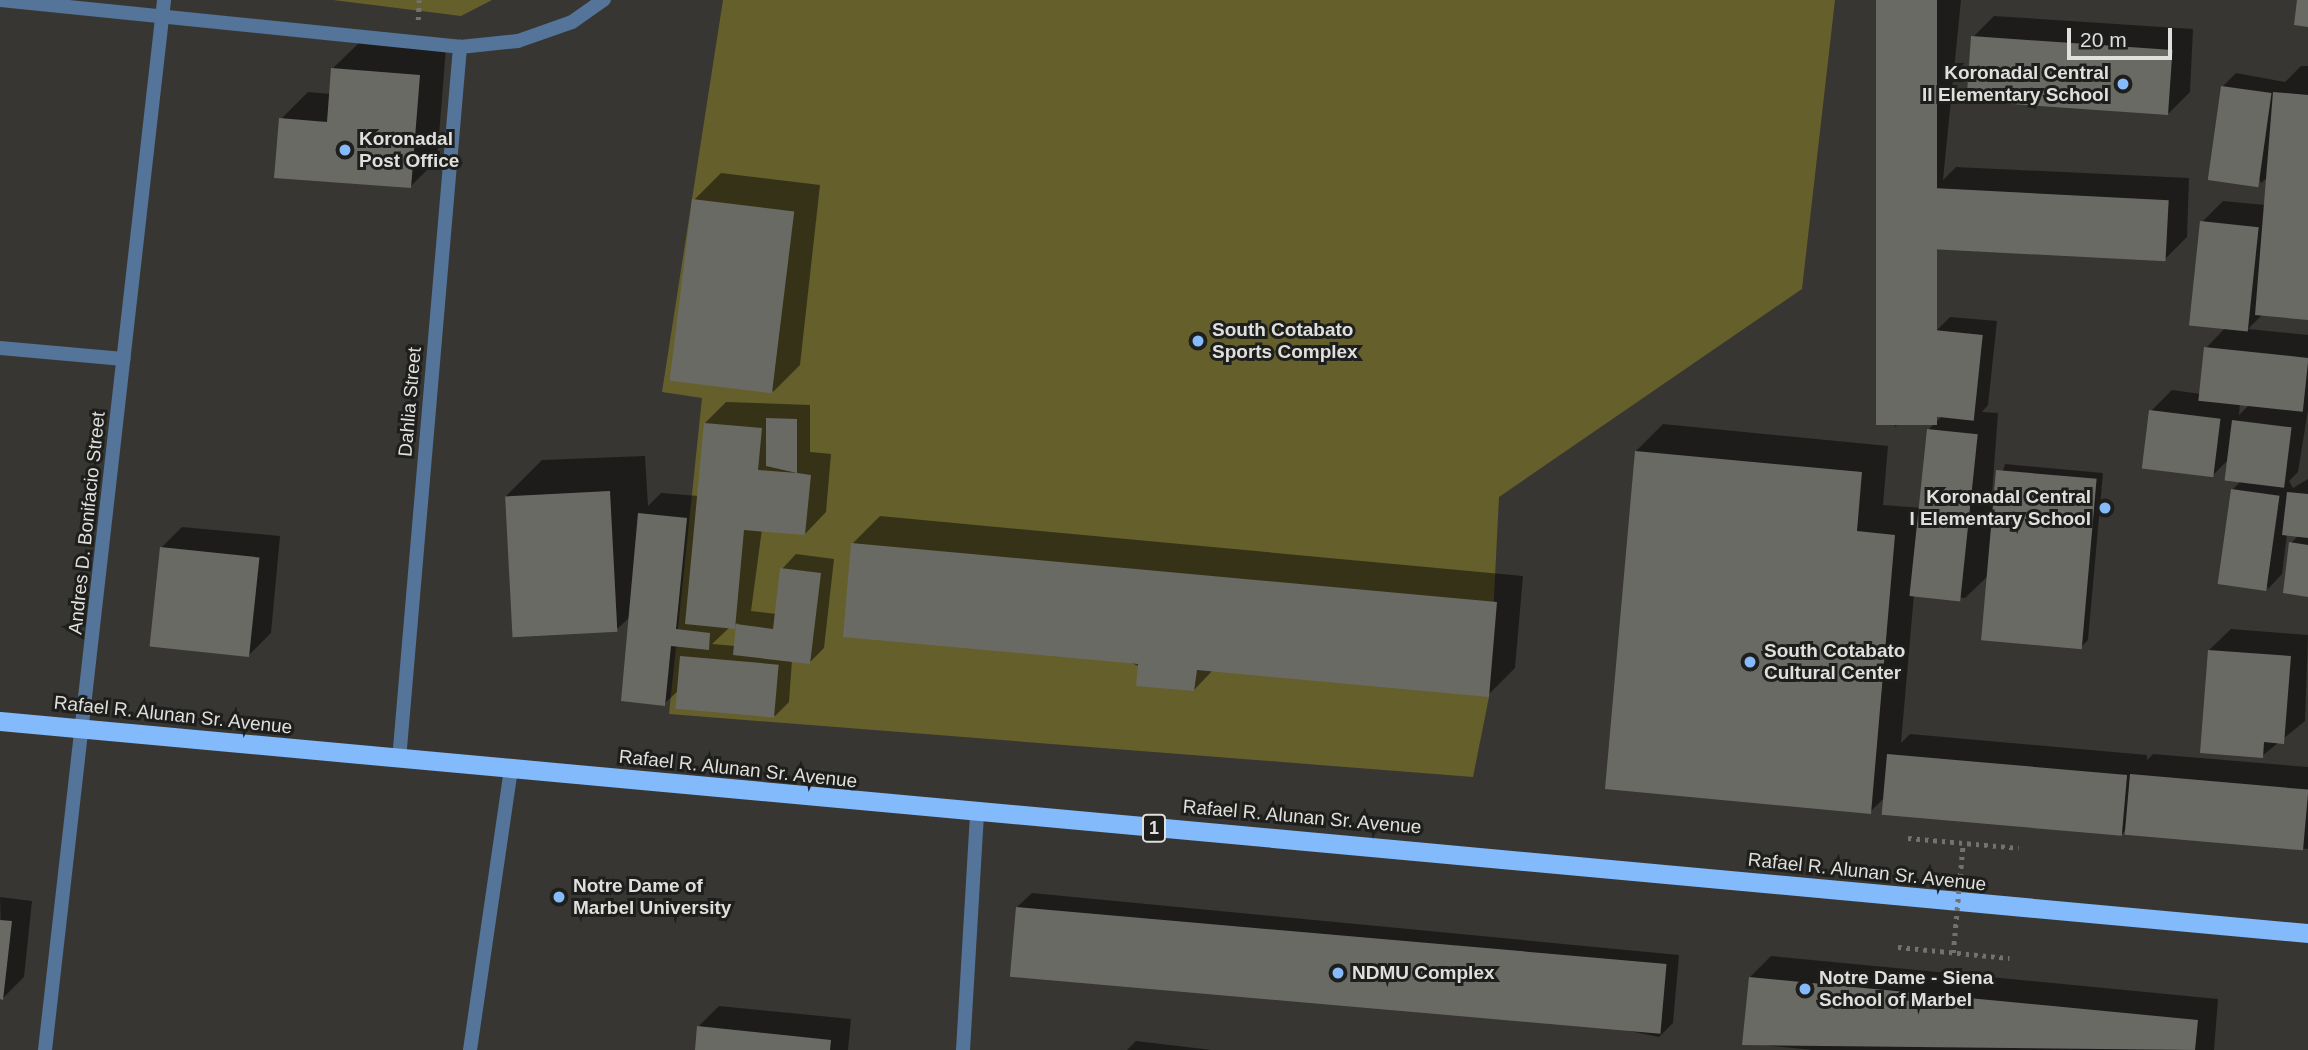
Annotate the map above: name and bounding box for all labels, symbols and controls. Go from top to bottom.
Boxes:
scale bar [2070,14,2175,58]
text: 20 m [2080,28,2127,51]
place label: Koronadal Central II Elementary School [1922,62,2109,106]
marker: Koronadal Central II Elementary School [2115,76,2131,92]
place label: Koronadal Post Office [359,128,459,172]
marker: Koronadal Post Office [337,142,353,158]
place label: South Cotabato Sports Complex [1212,319,1358,363]
marker: South Cotabato Sports Complex [1190,333,1206,349]
street label: Dahlia Street [394,346,426,458]
street label: Andres D. Bonifacio Street [64,410,110,636]
place label: Koronadal Central I Elementary School [1909,486,2091,530]
marker: Koronadal Central I Elementary School [2097,500,2113,516]
place label: South Cotabato Cultural Center [1764,640,1905,684]
marker: South Cotabato Cultural Center [1742,654,1758,670]
street label: Rafael R. Alunan Sr. Avenue [52,691,294,739]
street label: Rafael R. Alunan Sr. Avenue [617,745,859,793]
street label: Rafael R. Alunan Sr. Avenue [1181,795,1423,839]
road number: 1 [1142,814,1166,842]
street label: Rafael R. Alunan Sr. Avenue [1746,848,1988,896]
place label: Notre Dame of Marbel University [573,875,731,919]
marker: Notre Dame of Marbel University [551,889,567,905]
place label: NDMU Complex [1352,962,1495,984]
marker: NDMU Complex [1330,965,1346,981]
place label: Notre Dame - Siena School of Marbel [1819,967,1993,1011]
marker: Notre Dame - Siena School of Marbel [1797,981,1813,997]

